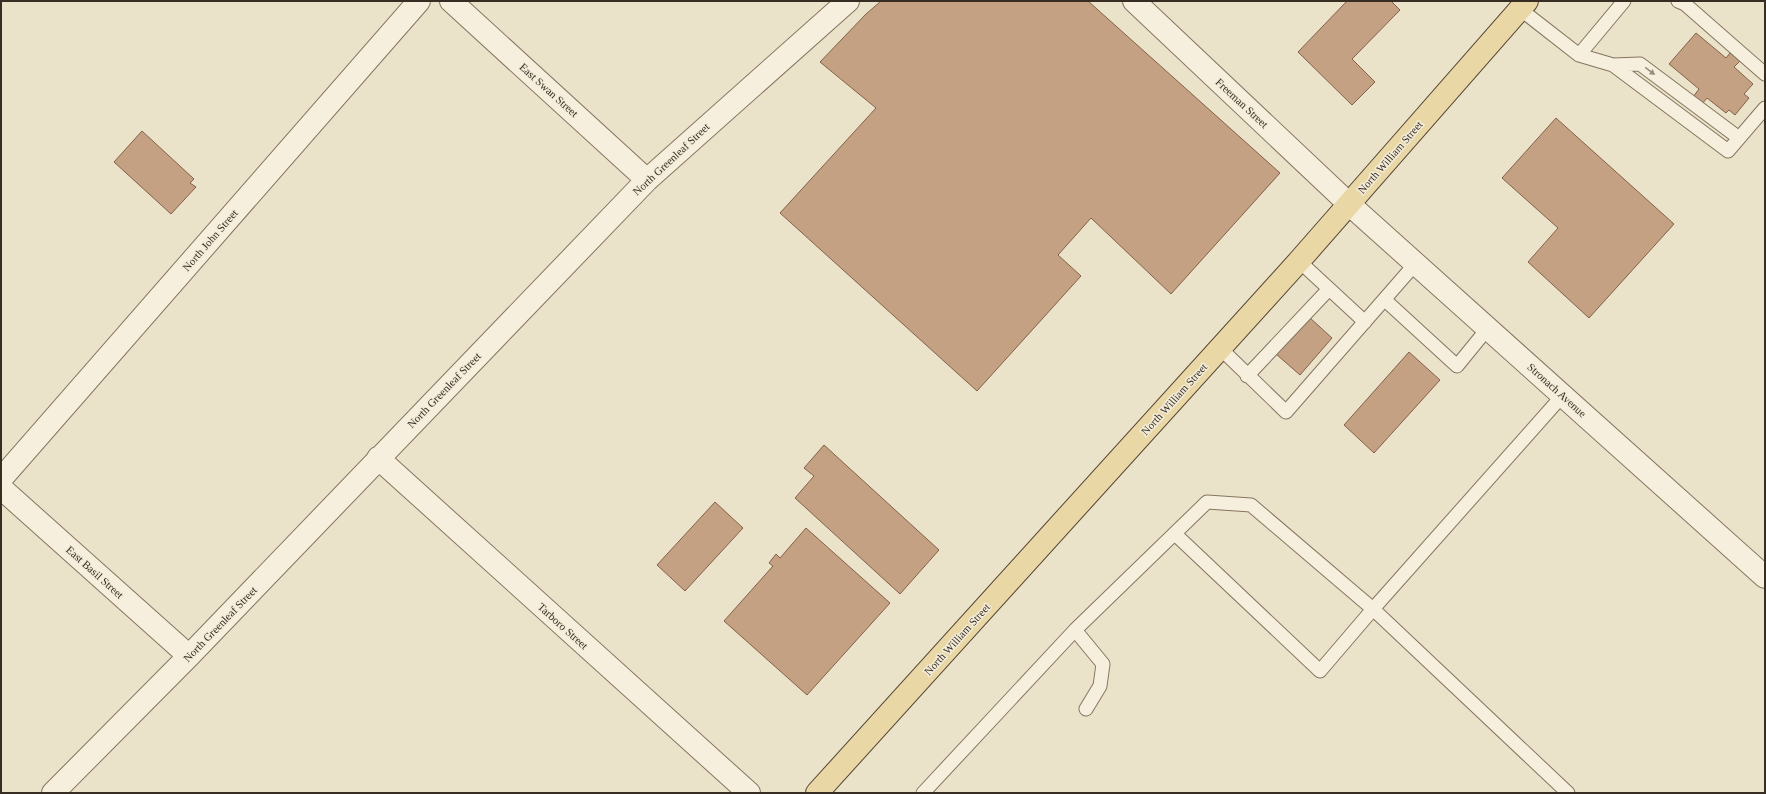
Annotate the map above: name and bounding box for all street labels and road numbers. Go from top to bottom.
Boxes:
street label: East Swan Street [517,61,581,119]
street label: Freeman Street [1213,76,1271,130]
street label: North William Street [1355,118,1425,196]
street label: North Greenleaf Street [630,120,712,198]
street label: North John Street [180,207,240,273]
street label: North Greenleaf Street [405,350,483,430]
street label: North William Street [1139,361,1209,437]
street label: Stronach Avenue [1525,361,1589,420]
street label: East Basil Street [64,543,126,601]
street label: North Greenleaf Street [181,584,259,664]
street label: Tarboro Street [536,600,590,652]
street label: North William Street [922,601,992,677]

